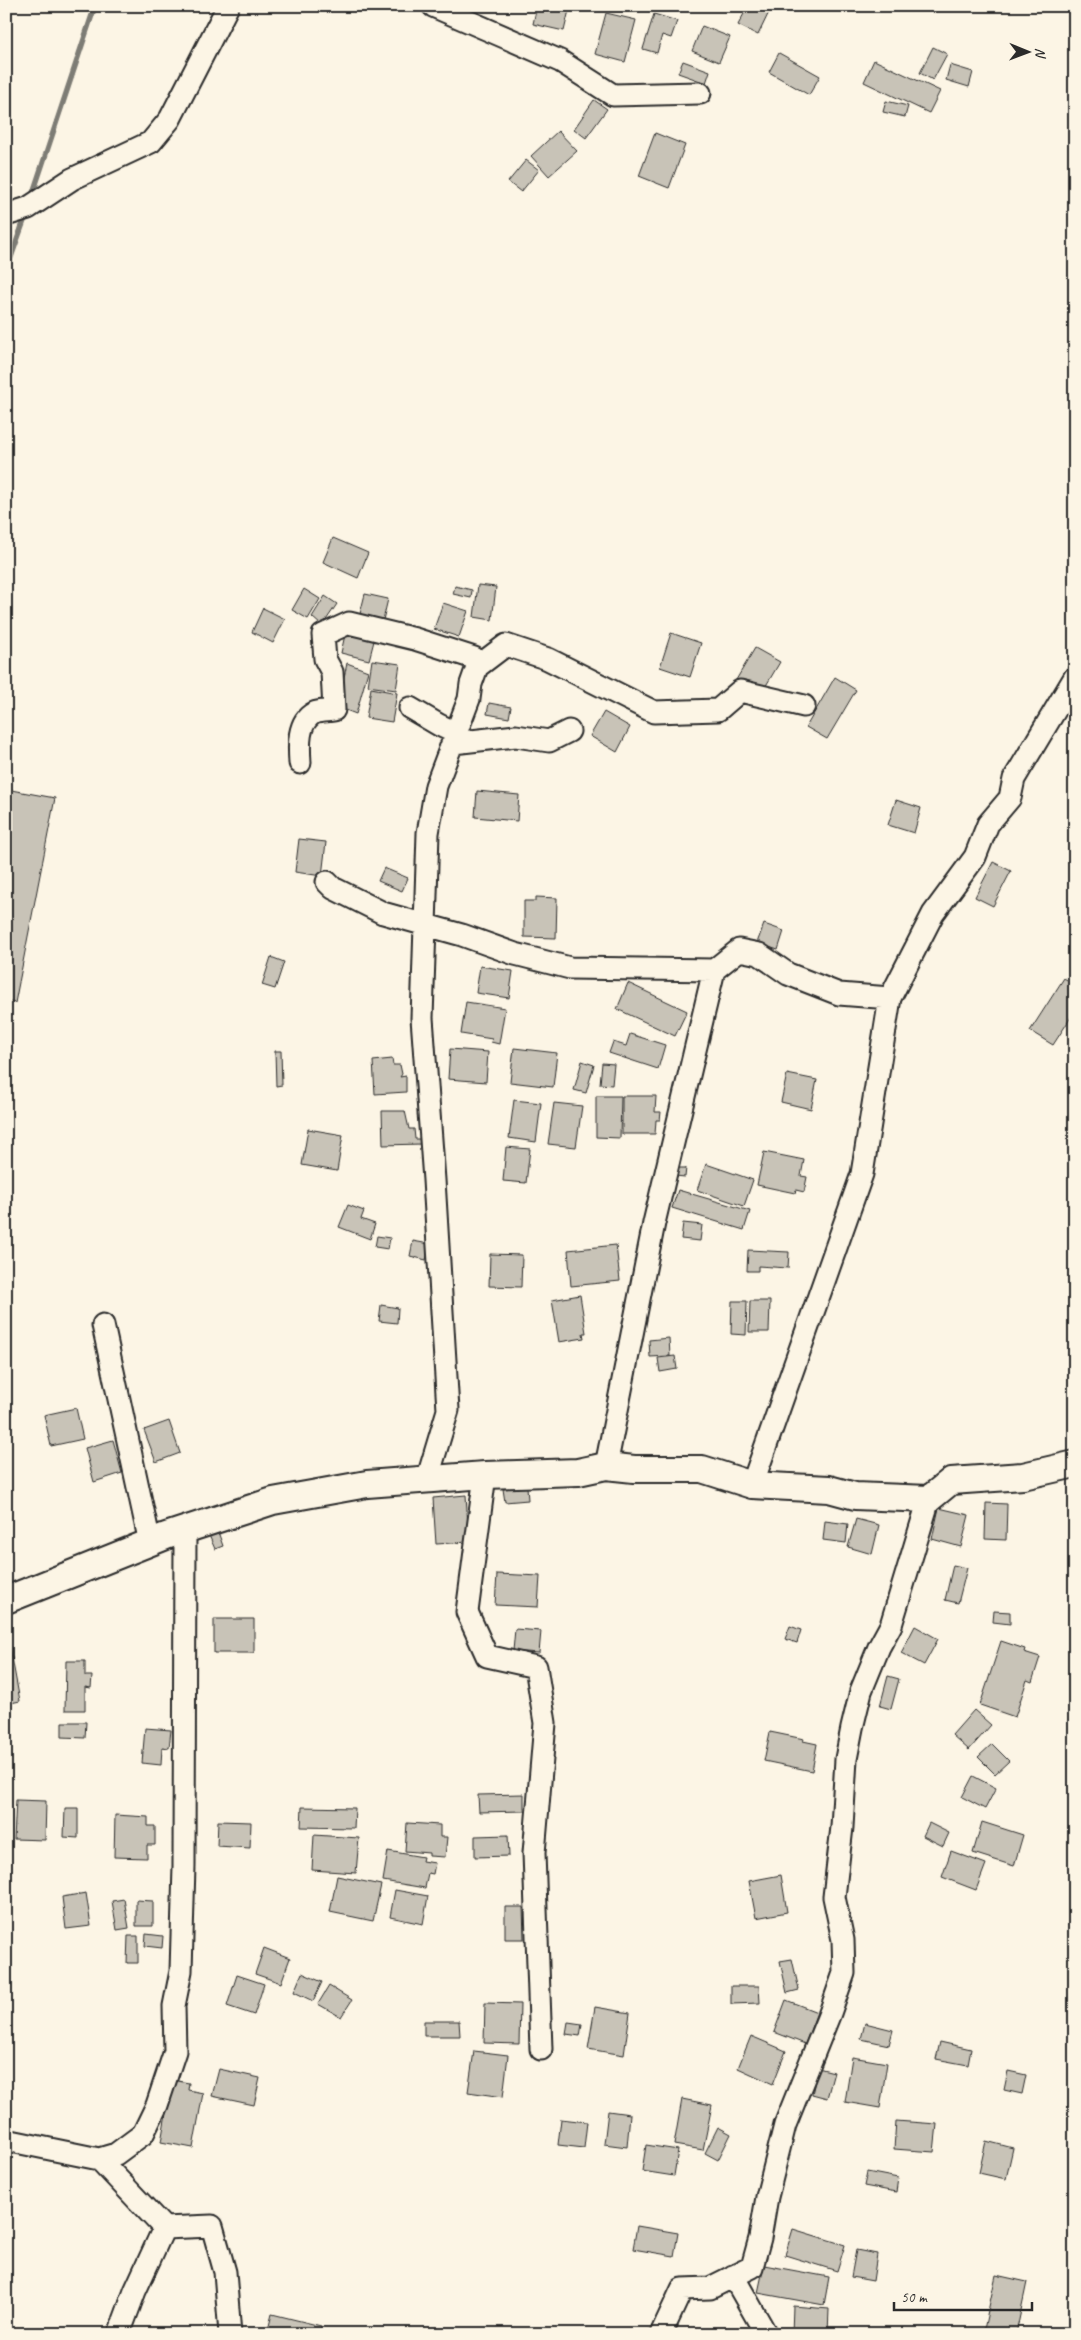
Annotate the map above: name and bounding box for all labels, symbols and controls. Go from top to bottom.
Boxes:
north arrow [1004,28,1054,78]
text: N [1032,48,1049,59]
scale bar [894,2280,1031,2312]
text: 50 m [901,2288,928,2307]

